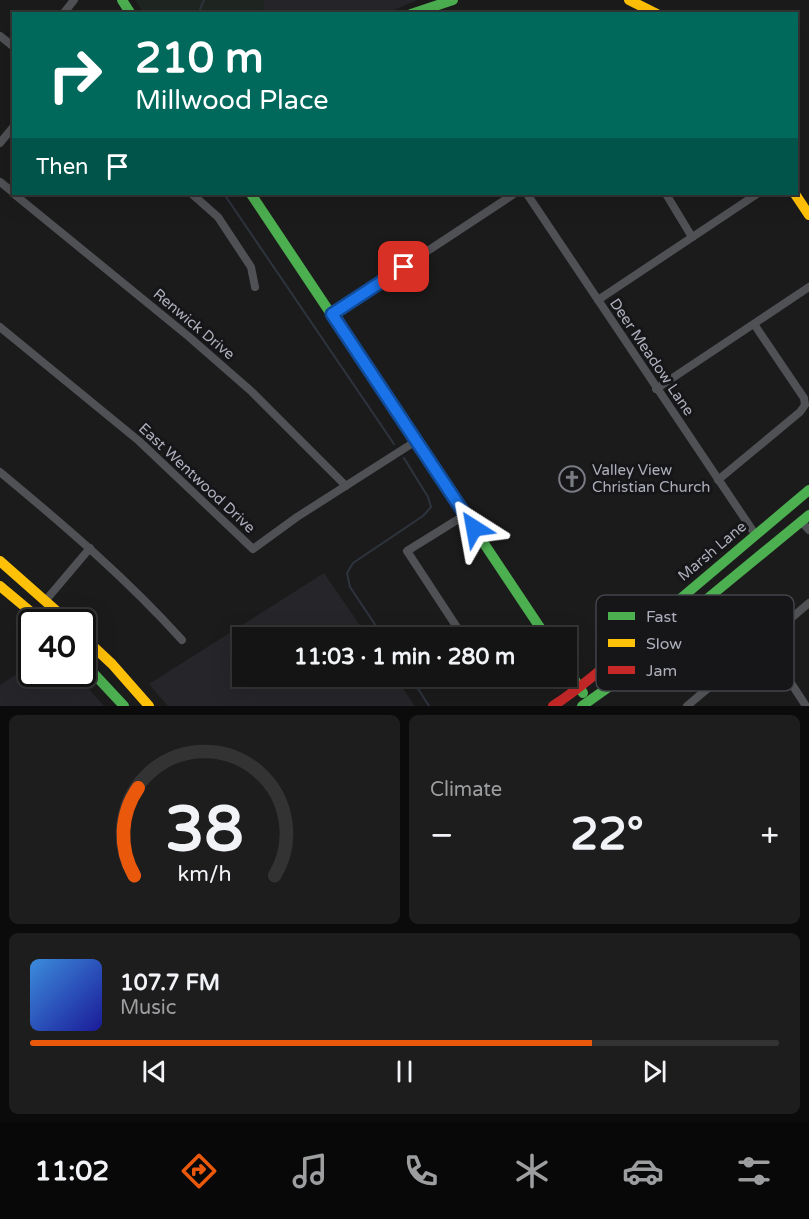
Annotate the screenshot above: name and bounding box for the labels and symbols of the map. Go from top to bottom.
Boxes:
pin [378,241,429,292]
street label: Renwick Drive [150,285,238,363]
street label: Deer Meadow Lane [606,295,698,419]
street label: East Wentwood Drive [135,419,259,537]
place label: Valley View Christian Church [592,461,710,496]
church icon: Valley View Christian Church [557,464,587,494]
position arrow [442,496,506,560]
street label: Marsh Lane [674,517,750,585]
legend [596,595,794,691]
text: Fast [646,607,677,627]
speed limit sign: 40 [18,609,96,687]
text: Slow [646,634,682,654]
text: Jam [646,661,677,681]

